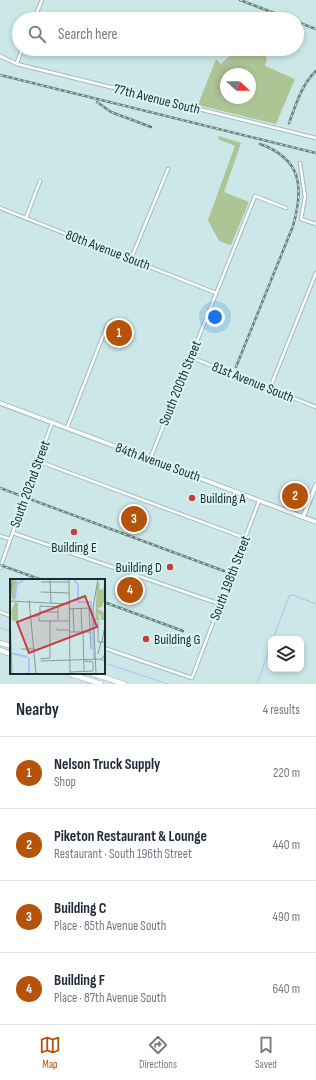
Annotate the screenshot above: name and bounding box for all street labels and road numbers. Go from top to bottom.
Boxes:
street label: 77th Avenue South [112,80,202,118]
street label: 80th Avenue South [63,226,153,274]
street label: South 200th Street [155,338,205,428]
street label: 81st Avenue South [210,358,296,406]
street label: South 202nd Street [6,438,54,530]
street label: 84th Avenue South [113,439,203,485]
street label: South 198th Street [206,533,254,623]

